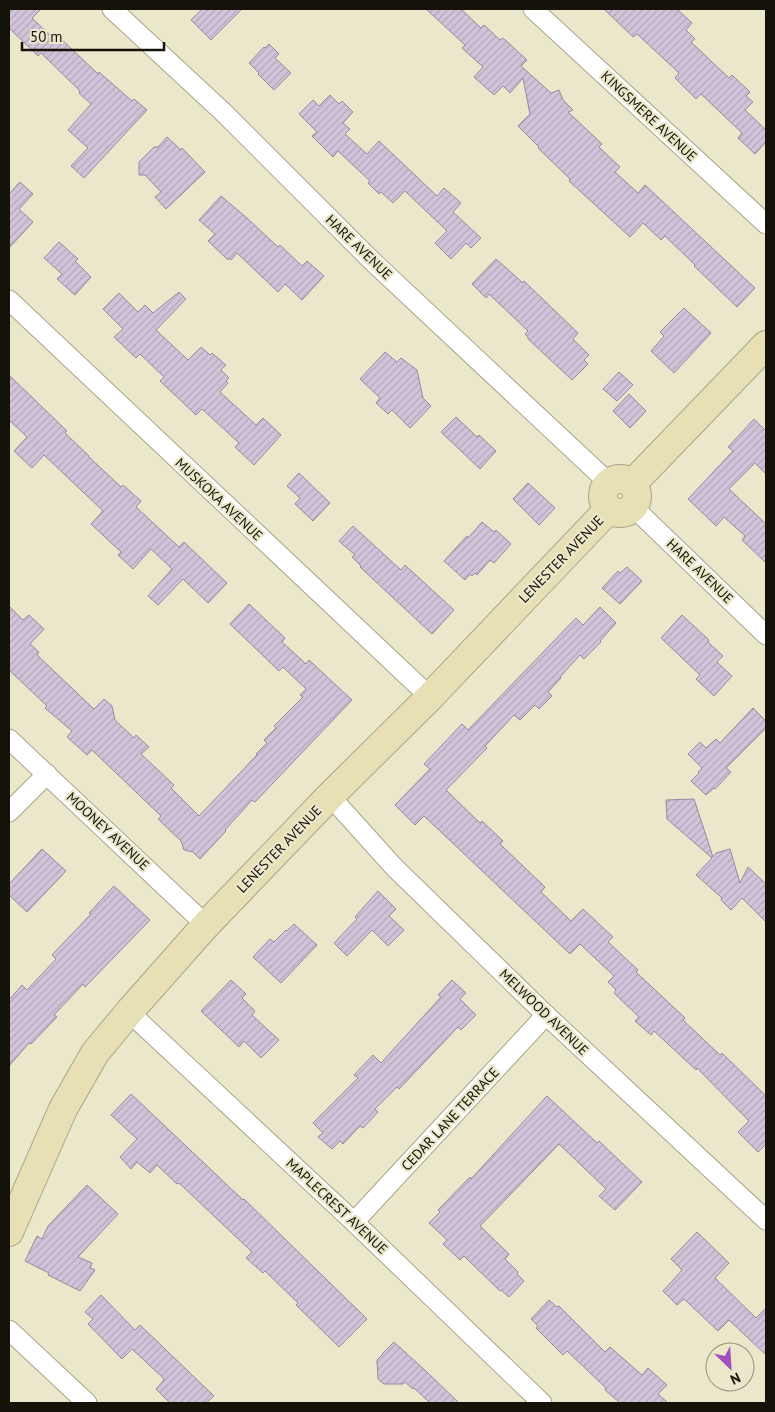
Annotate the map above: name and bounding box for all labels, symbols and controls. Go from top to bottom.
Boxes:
scale bar [22,20,165,52]
text: 50 m [30,27,63,46]
street label: KINGSMERE AVENUE [597,67,701,165]
street label: HARE AVENUE [322,211,396,283]
street label: MUSKOKA AVENUE [171,454,267,544]
street label: LENESTER AVENUE [515,511,607,607]
street label: HARE AVENUE [663,535,737,607]
street label: MOONEY AVENUE [63,788,153,874]
street label: LENESTER AVENUE [233,801,325,897]
street label: MELWOOD AVENUE [496,965,592,1059]
street label: CEDAR LANE TERRACE [397,1063,503,1175]
street label: MAPLECREST AVENUE [282,1154,392,1258]
north arrow [705,1342,755,1392]
text: N [728,1369,743,1389]

